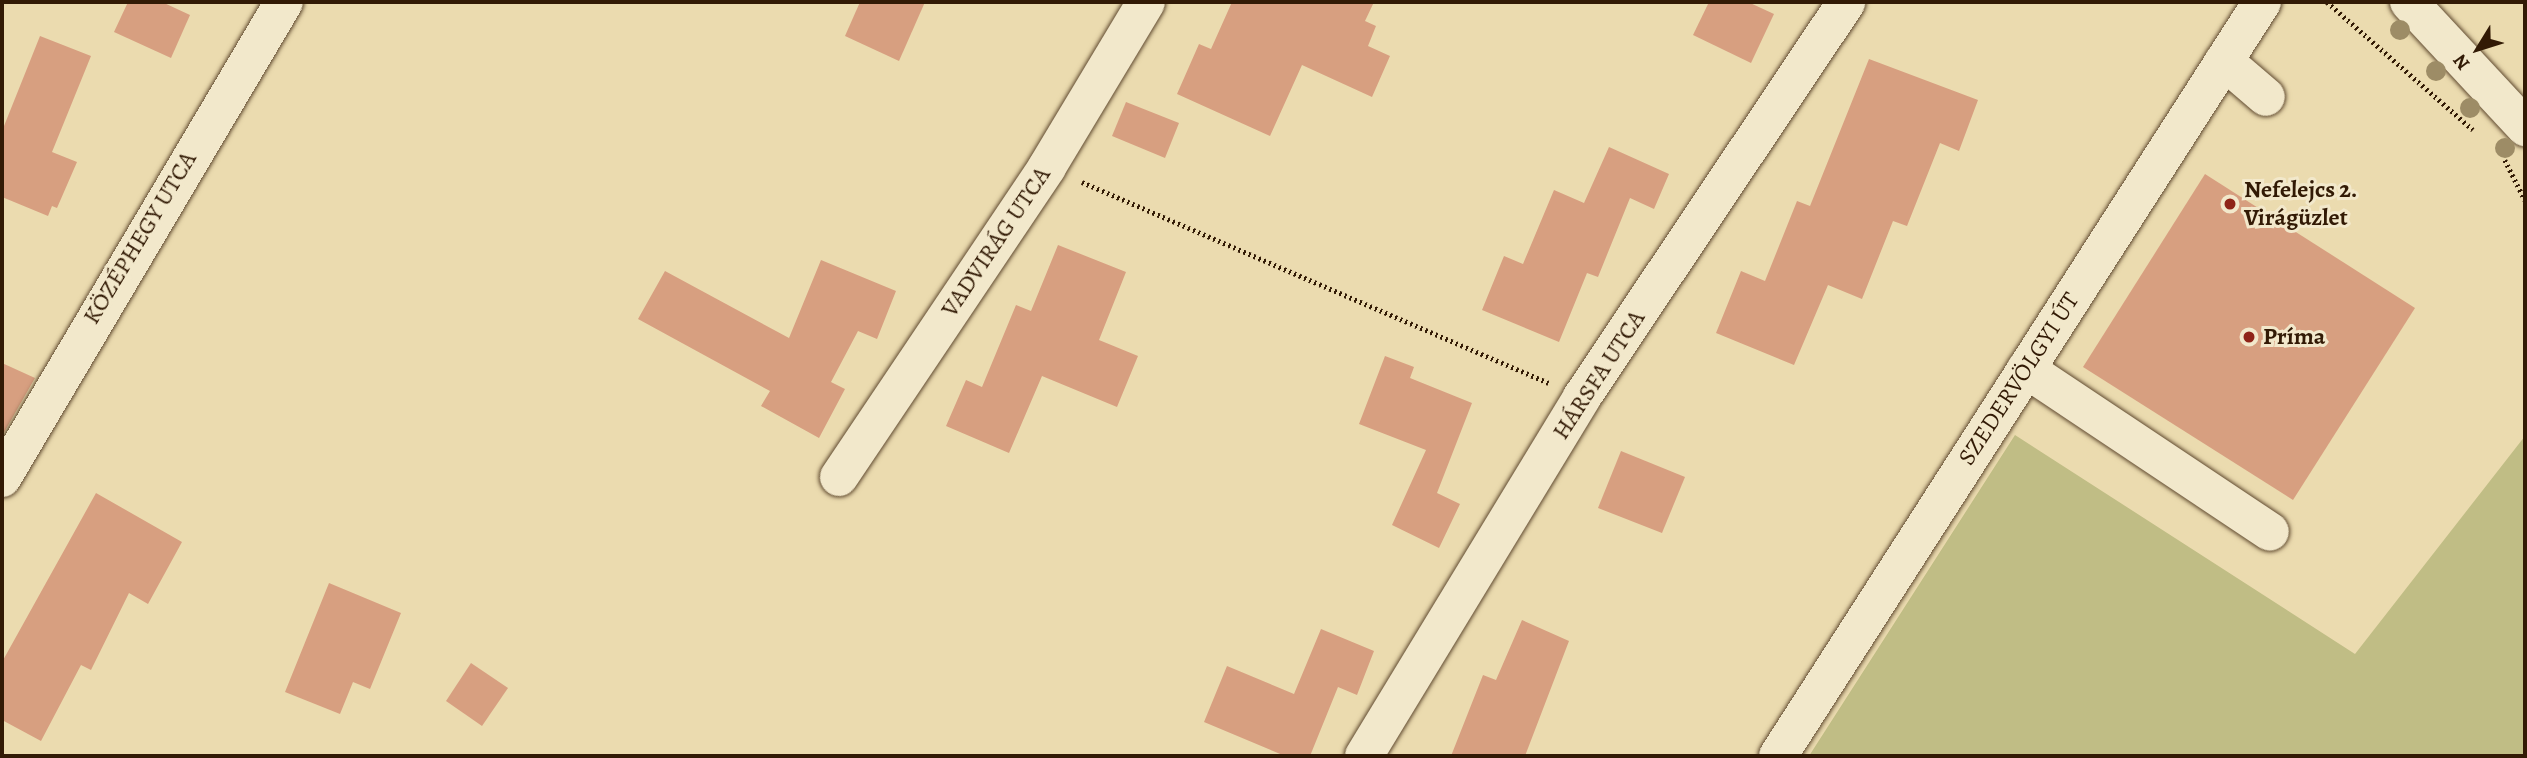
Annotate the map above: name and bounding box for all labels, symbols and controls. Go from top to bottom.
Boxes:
north arrow [2443,14,2513,84]
text: N [2447,48,2476,75]
street label: KÖZÉPHEGY UTCA [77,147,203,329]
street label: VADVIRÁG UTCA [935,162,1057,322]
place label: Nefelejcs 2. Virágüzlet [2244,176,2357,232]
marker: Nefelejcs 2. Virágüzlet [2222,196,2238,212]
street label: SZEDERVÖLGYI ÚT [1952,287,2086,471]
street label: HÁRSFA UTCA [1547,305,1651,445]
place label: Príma [2263,323,2325,351]
marker: Príma [2241,329,2257,345]

